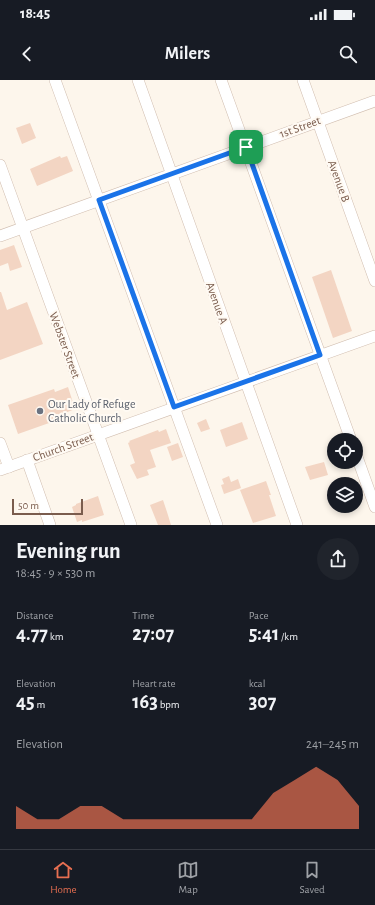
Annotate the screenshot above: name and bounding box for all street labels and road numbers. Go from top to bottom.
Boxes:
street label: 1st Street [278,114,322,140]
street label: Avenue B [326,159,352,203]
street label: Avenue A [204,280,230,326]
street label: Webster Street [47,310,83,380]
street label: Church Street [31,430,95,463]

